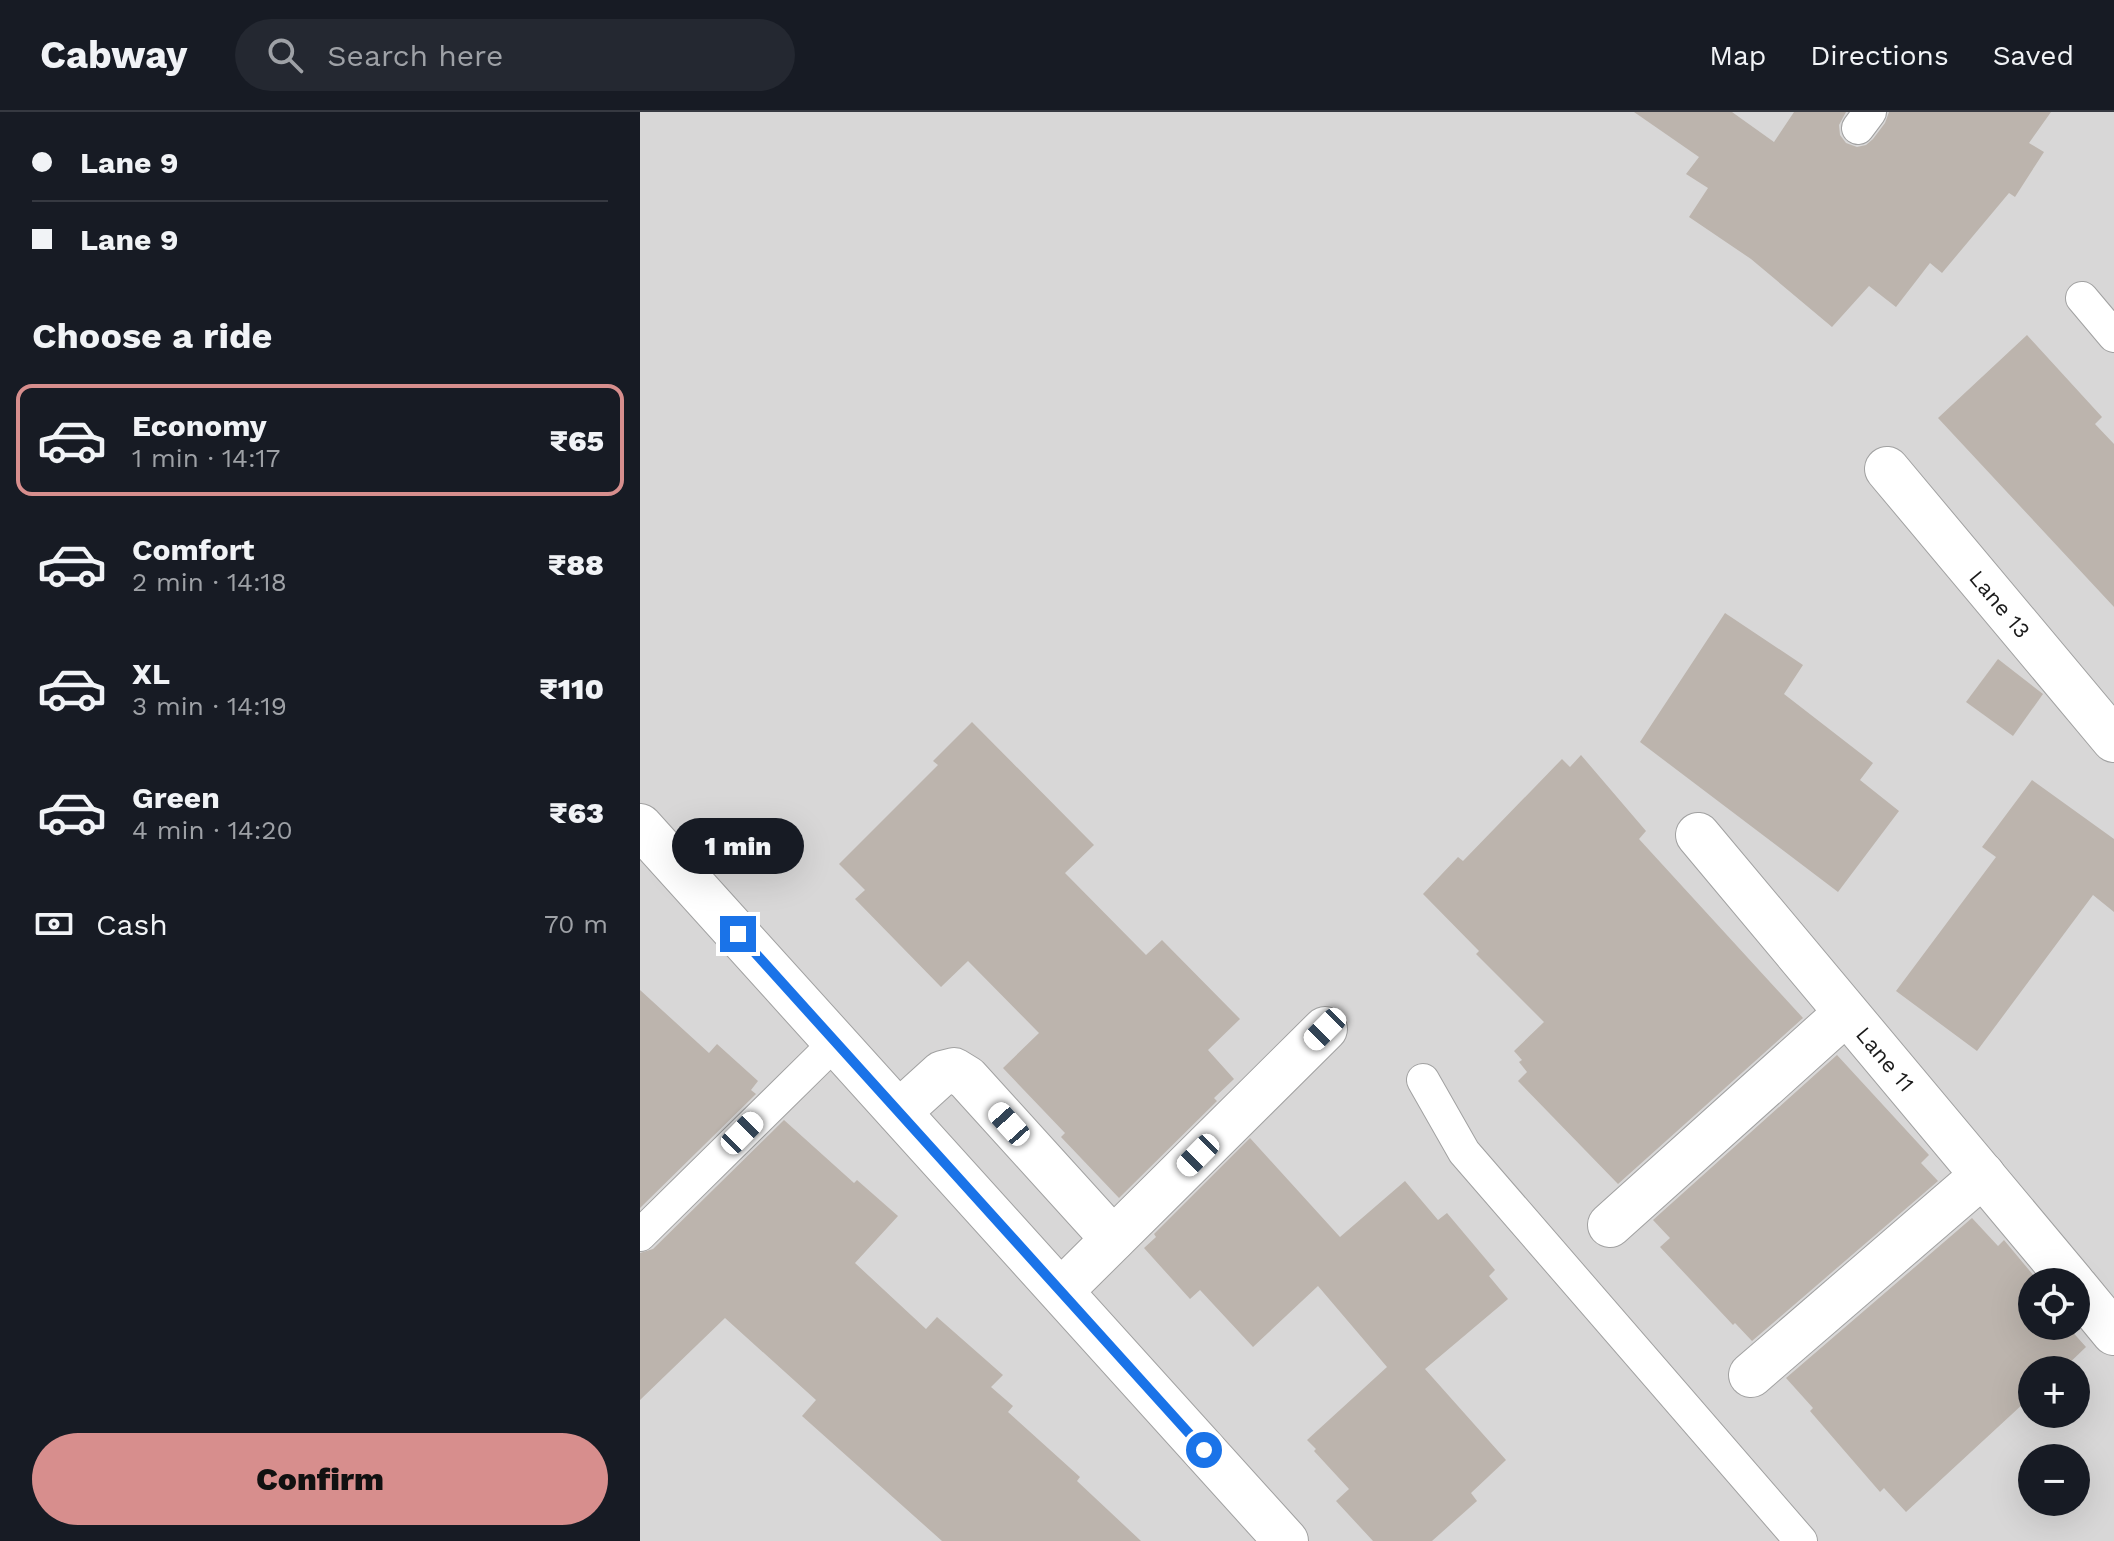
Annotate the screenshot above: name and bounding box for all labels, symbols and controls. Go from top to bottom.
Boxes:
search box [235,19,795,91]
text: Cabway [40,33,187,77]
icon: search [263,33,307,77]
text: Search here [327,38,503,73]
text: Map [1709,39,1766,72]
text: Directions [1810,39,1949,72]
text: Saved [1993,39,2074,72]
text: Lane 9 [80,145,178,180]
text: Lane 9 [80,222,178,257]
text: Choose a ride [32,315,272,357]
icon: car [36,404,108,476]
text: Economy [132,408,267,443]
text: ₹65 [549,423,604,458]
text: 1 min · 14:17 [132,443,280,473]
icon: car [36,528,108,600]
text: Comfort [132,532,254,567]
text: ₹88 [548,547,604,582]
street label: Lane 13 [1964,565,2035,643]
text: 2 min · 14:18 [132,567,287,597]
icon: car [36,652,108,724]
text: XL [132,656,170,691]
text: ₹110 [539,671,604,706]
text: 3 min · 14:19 [132,691,287,721]
icon: car [36,776,108,848]
text: Green [132,780,220,815]
text: ₹63 [549,795,604,830]
text: 4 min · 14:20 [132,815,293,845]
callout: 1 min [672,818,804,874]
text: 1 min [705,831,771,861]
icon: cash [32,902,76,946]
text: Cash [96,907,168,942]
text: 70 m [544,909,608,939]
route end [720,916,756,952]
car [1300,1004,1350,1054]
street label: Lane 11 [1851,1022,1919,1097]
car [984,1098,1034,1150]
car [717,1108,767,1158]
car [1173,1130,1223,1180]
map controls [2018,1268,2090,1516]
button: locate [2018,1268,2090,1340]
button: + [2018,1356,2090,1428]
route start [1186,1432,1222,1468]
button: Confirm [32,1433,608,1525]
button: − [2018,1444,2090,1516]

